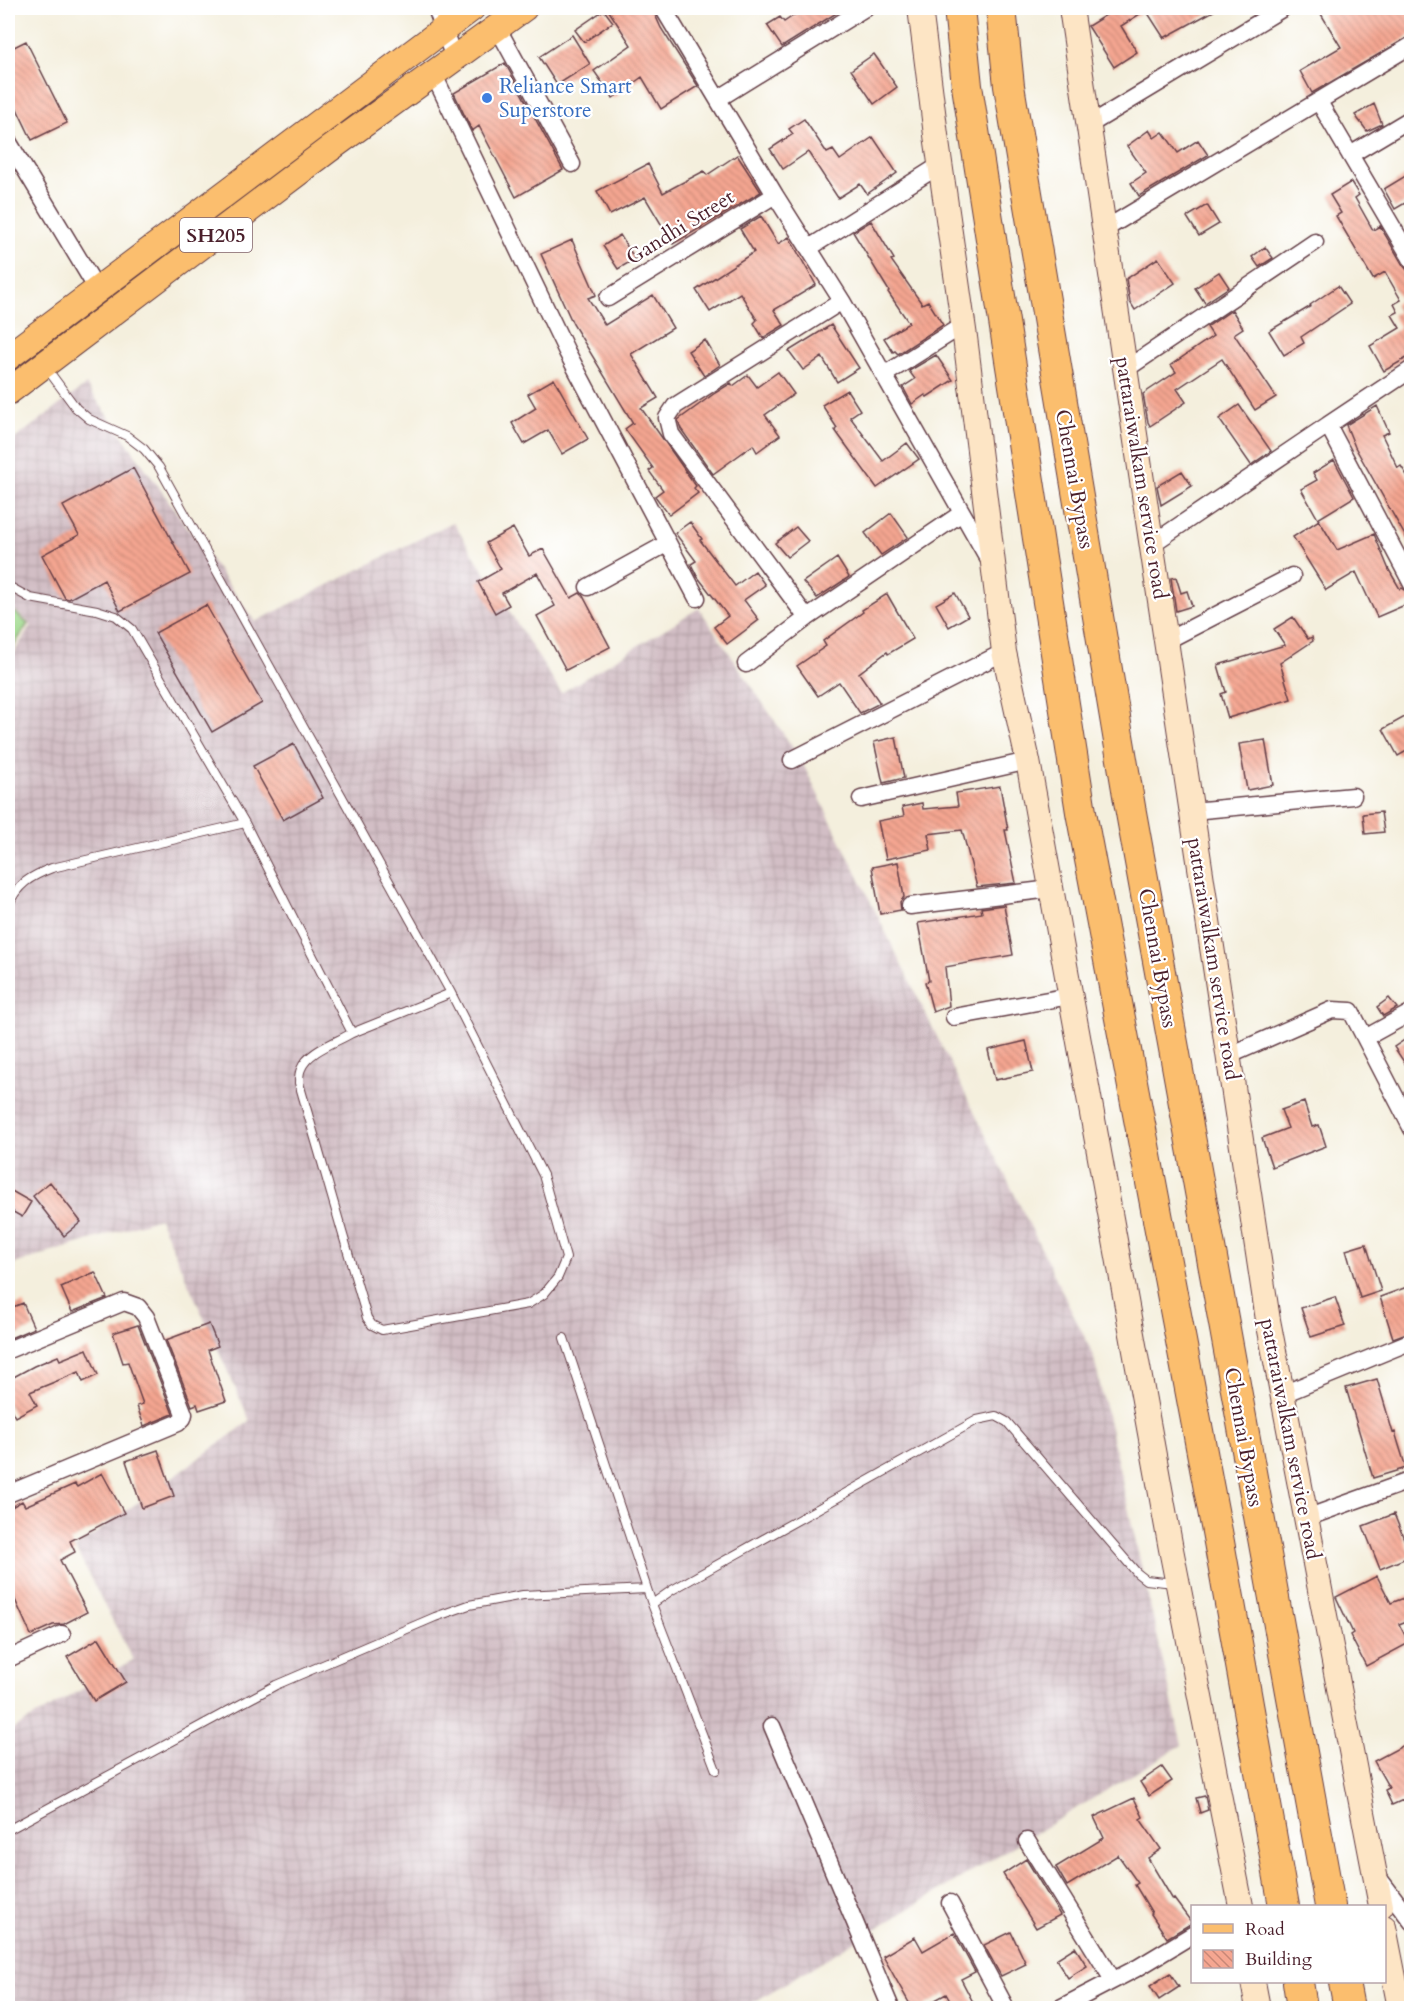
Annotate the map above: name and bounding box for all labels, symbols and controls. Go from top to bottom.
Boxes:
place label: Reliance Smart Superstore [499,72,632,125]
marker: Reliance Smart Superstore [480,91,494,105]
street label: Gandhi Street [621,183,740,272]
road number: SH205 [180,218,252,252]
street label: pattaraiwalkam service road [1108,355,1175,601]
street label: Chennai Bypass [1048,407,1101,551]
street label: pattaraiwalkam service road [1180,836,1247,1082]
street label: Chennai Bypass [1131,886,1184,1030]
street label: pattaraiwalkam service road [1253,1316,1328,1562]
street label: Chennai Bypass [1217,1365,1270,1509]
legend [1191,1905,1386,1983]
text: Road [1245,1917,1285,1942]
text: Building [1245,1947,1313,1972]

